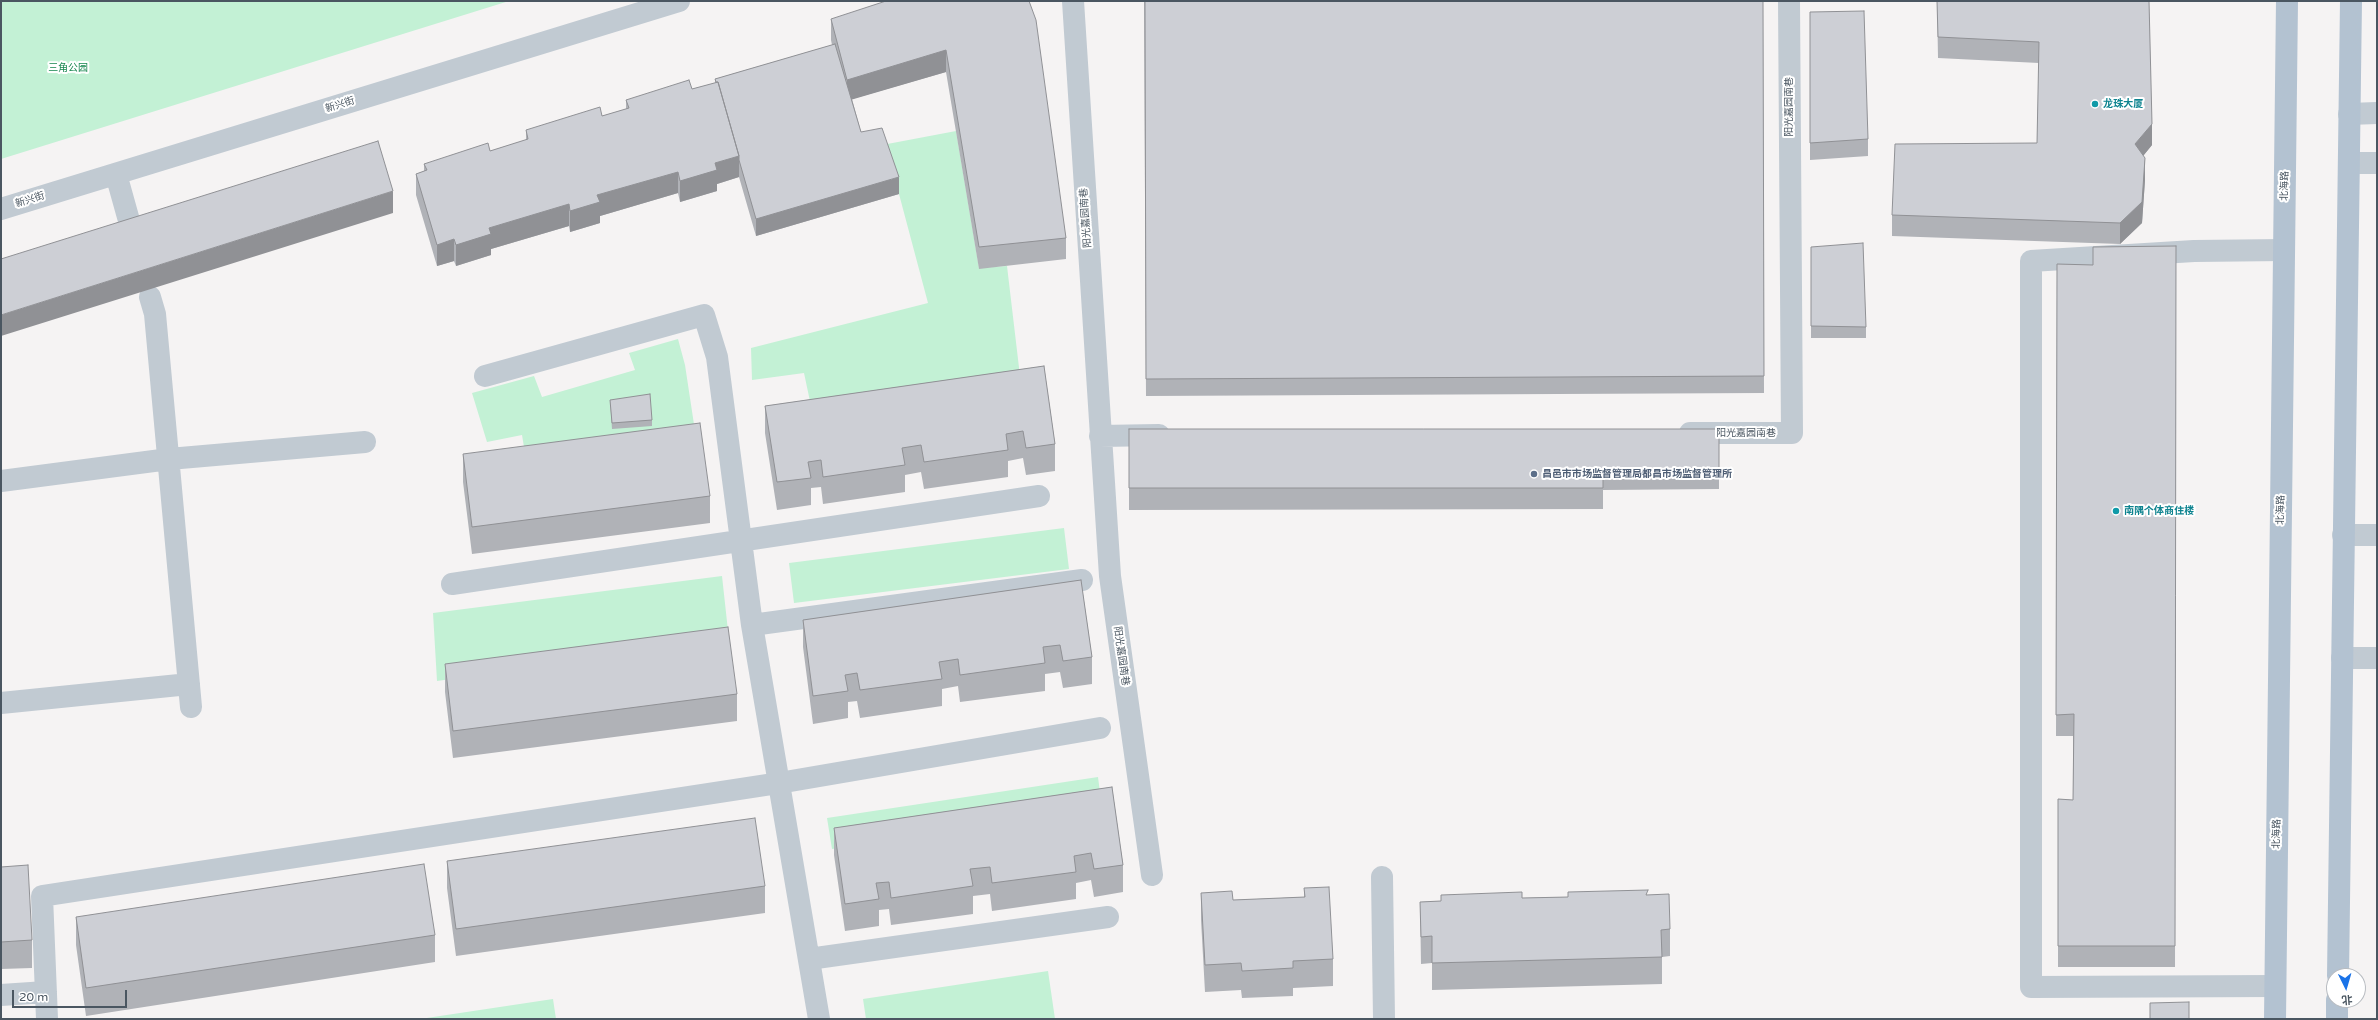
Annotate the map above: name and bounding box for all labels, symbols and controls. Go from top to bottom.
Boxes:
park label: 三角公园 [48,62,88,74]
street label: 阳光嘉园南巷 [1783,77,1795,137]
street label: 新兴街 [324,95,356,115]
place label: 龙珠大厦 [2103,98,2143,110]
marker: 龙珠大厦 [2090,99,2100,109]
street label: 北海路 [2279,171,2291,201]
street label: 阳光嘉园南巷 [1078,188,1094,248]
street label: 新兴街 [14,190,46,210]
street label: 阳光嘉园南巷 [1716,427,1776,439]
place label: 昌邑市市场监督管理局都昌市场监督管理所 [1542,468,1732,480]
marker: 昌邑市市场监督管理局都昌市场监督管理所 [1529,469,1539,479]
street label: 北海路 [2275,495,2287,525]
place label: 南隅个体商住楼 [2124,505,2194,517]
marker: 南隅个体商住楼 [2111,506,2121,516]
street label: 阳光嘉园南巷 [1111,625,1131,687]
street label: 北海路 [2271,819,2283,849]
north arrow [2326,968,2366,1008]
scale bar [14,982,129,1008]
text: 20 m [19,990,48,1004]
text: 北 [2341,993,2353,1006]

